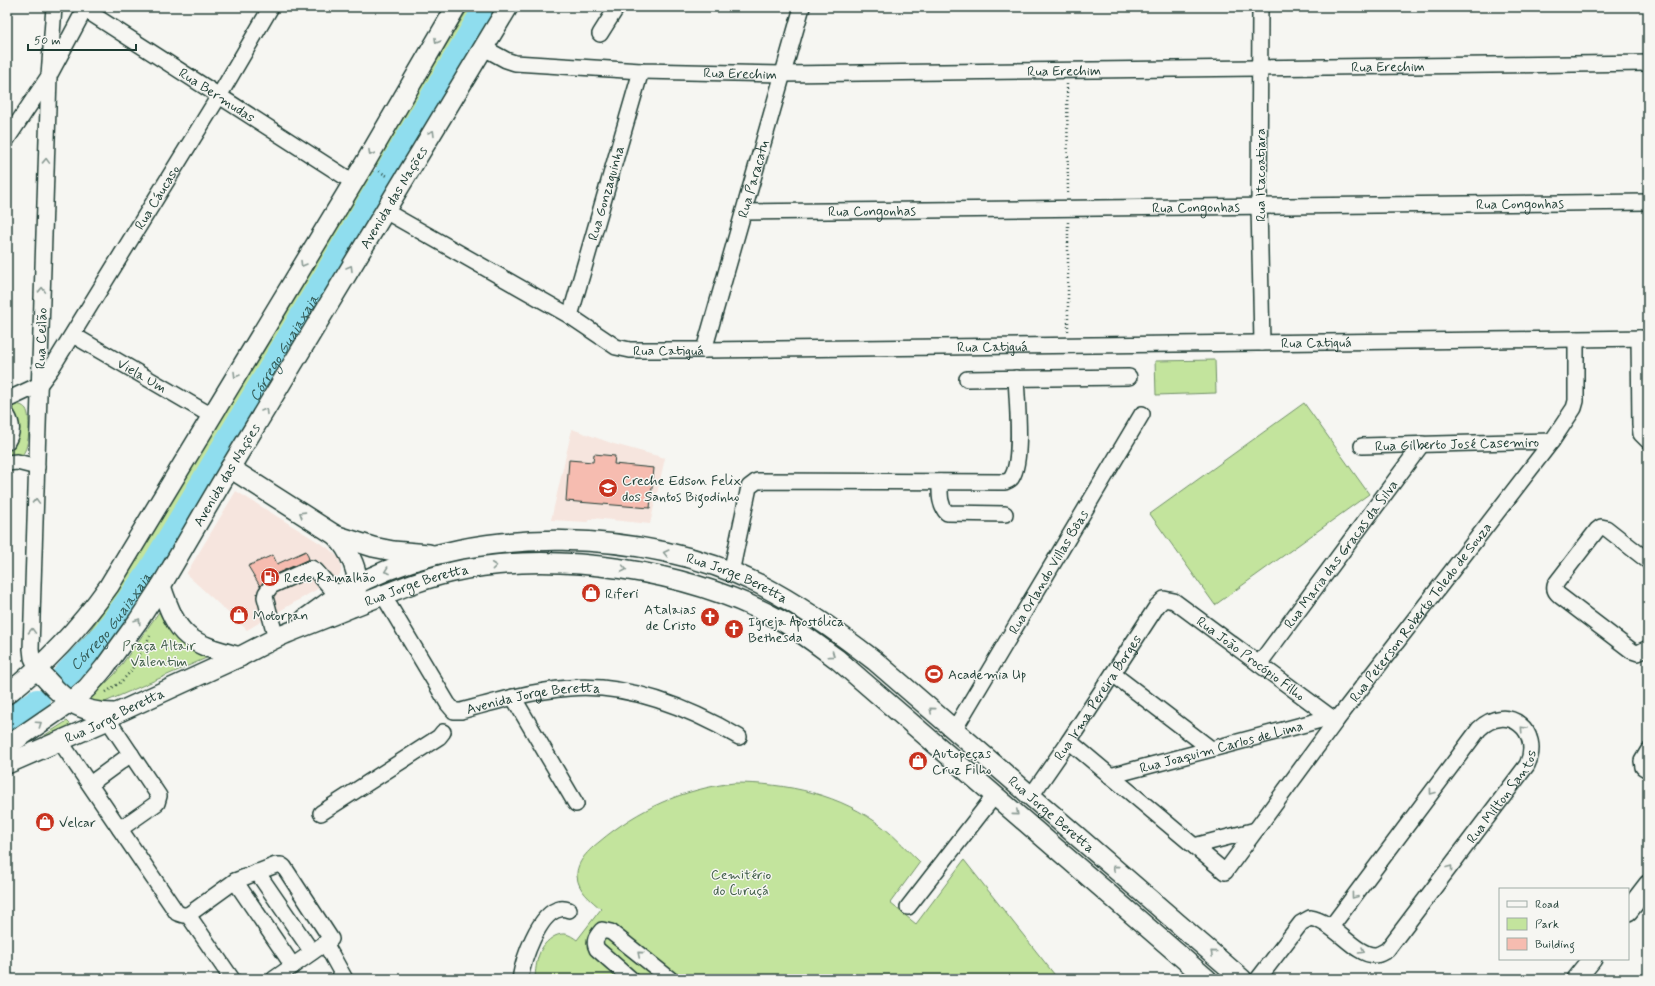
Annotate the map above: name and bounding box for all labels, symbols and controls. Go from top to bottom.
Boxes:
scale bar [28,26,136,52]
text: 50 m [34,33,61,49]
one-way arrow [434,37,441,44]
street label: Rua Erechim [1351,58,1425,77]
street label: Rua Erechim [1027,62,1101,81]
street label: Rua Bermudas [175,64,258,127]
street label: Rua Erechim [703,64,777,84]
street label: Rua Itacoatiara [1252,128,1270,222]
one-way arrow [427,130,435,137]
street label: Rua Paracatu [734,138,774,220]
street label: Avenida das Nações [356,143,432,252]
street label: Rua Gonzaguinha [584,144,629,243]
one-way arrow [368,149,375,156]
one-way arrow [42,158,51,164]
street label: Rua Cáucaso [131,162,184,233]
street label: Rua Congonhas [1476,195,1565,214]
street label: Rua Congonhas [1152,199,1241,218]
street label: Rua Congonhas [828,202,917,222]
one-way arrow [301,260,308,267]
one-way arrow [346,265,353,272]
one-way arrow [38,287,47,293]
water label: Córrego Guaiaxaia [245,290,325,405]
street label: Rua Ceilão [32,307,52,369]
street label: Rua Catiguá [1281,334,1352,353]
street label: Rua Catiguá [957,338,1028,357]
street label: Rua Catiguá [633,342,704,360]
street label: Viela Um [114,355,170,398]
one-way arrow [234,371,241,378]
one-way arrow [260,408,267,415]
street label: Avenida das Nações [190,421,265,530]
street label: Rua Gilberto José Casemiro [1375,433,1539,456]
place label: Creche Edson Felix dos Santos Bigodinho [622,472,741,508]
street label: Rua Maria das Gracas da Silva [1280,476,1402,633]
school or university icon: Creche Edson Felix dos Santos Bigodinho [597,477,619,499]
one-way arrow [32,498,40,504]
street label: Rua Orlando Villas Bôas [1005,507,1093,638]
one-way arrow [299,511,306,518]
street label: Rua Peterson Roberto Toledo de Souza [1346,519,1496,706]
street label: Rua Jorge Beretta [684,549,791,608]
one-way arrow [663,550,670,558]
street label: Rua Jorge Beretta [362,561,470,611]
one-way arrow [491,562,497,571]
one-way arrow [621,564,627,573]
fuel station icon: Rede Ramalhão [259,566,281,588]
one-way arrow [384,566,391,575]
water label: Córrego Guaiaxaia [66,567,158,675]
place label: Rede Ramalhão [284,569,375,587]
shop icon: Riferi [580,582,602,604]
place label: Riferi [605,585,639,603]
place label: Atalaias de Cristo [644,601,696,635]
shop icon: Motorpan [228,604,250,626]
church icon: Atalaias de Cristo [699,606,721,628]
place label: Motorpan [253,607,308,625]
place label: Igreja Apostólica Bethesda [748,613,844,647]
street label: Rua João Procópio Filho [1193,613,1308,705]
church icon: Igreja Apostólica Bethesda [723,618,745,640]
one-way arrow [133,619,140,626]
one-way arrow [28,628,36,634]
street label: Rua Irma Pereira Borges [1050,631,1146,764]
park label: Praça Altair Valentim [122,637,196,671]
one-way arrow [828,650,835,657]
sports icon: Academia Up [923,663,945,685]
place label: Academia Up [948,666,1026,684]
street label: Avenida Jorge Beretta [464,679,601,719]
street label: Rua Jorge Beretta [62,685,167,748]
one-way arrow [929,708,936,715]
street label: Rua Joaquim Carlos de Lima [1138,717,1305,778]
one-way arrow [35,722,42,729]
one-way arrow [1520,726,1528,734]
place label: Autopeças Cruz Filho [932,745,991,779]
street label: Rua Milton Santos [1463,749,1541,847]
shop icon: Autopeças Cruz Filho [907,750,929,772]
street label: Rua Jorge Beretta [1004,772,1098,857]
one-way arrow [1430,788,1437,795]
one-way arrow [1011,808,1019,815]
shop icon: Velcar [34,811,56,833]
place label: Velcar [59,814,96,832]
one-way arrow [1445,865,1452,872]
park label: Cemitério do Curuçá [711,866,772,900]
one-way arrow [1112,866,1119,873]
legend [1499,888,1629,960]
one-way arrow [1352,892,1359,899]
text: Road [1535,897,1559,913]
text: Park [1535,917,1559,933]
text: Building [1535,937,1575,954]
one-way arrow [1358,946,1365,953]
one-way arrow [1210,951,1218,958]
one-way arrow [637,952,645,959]

